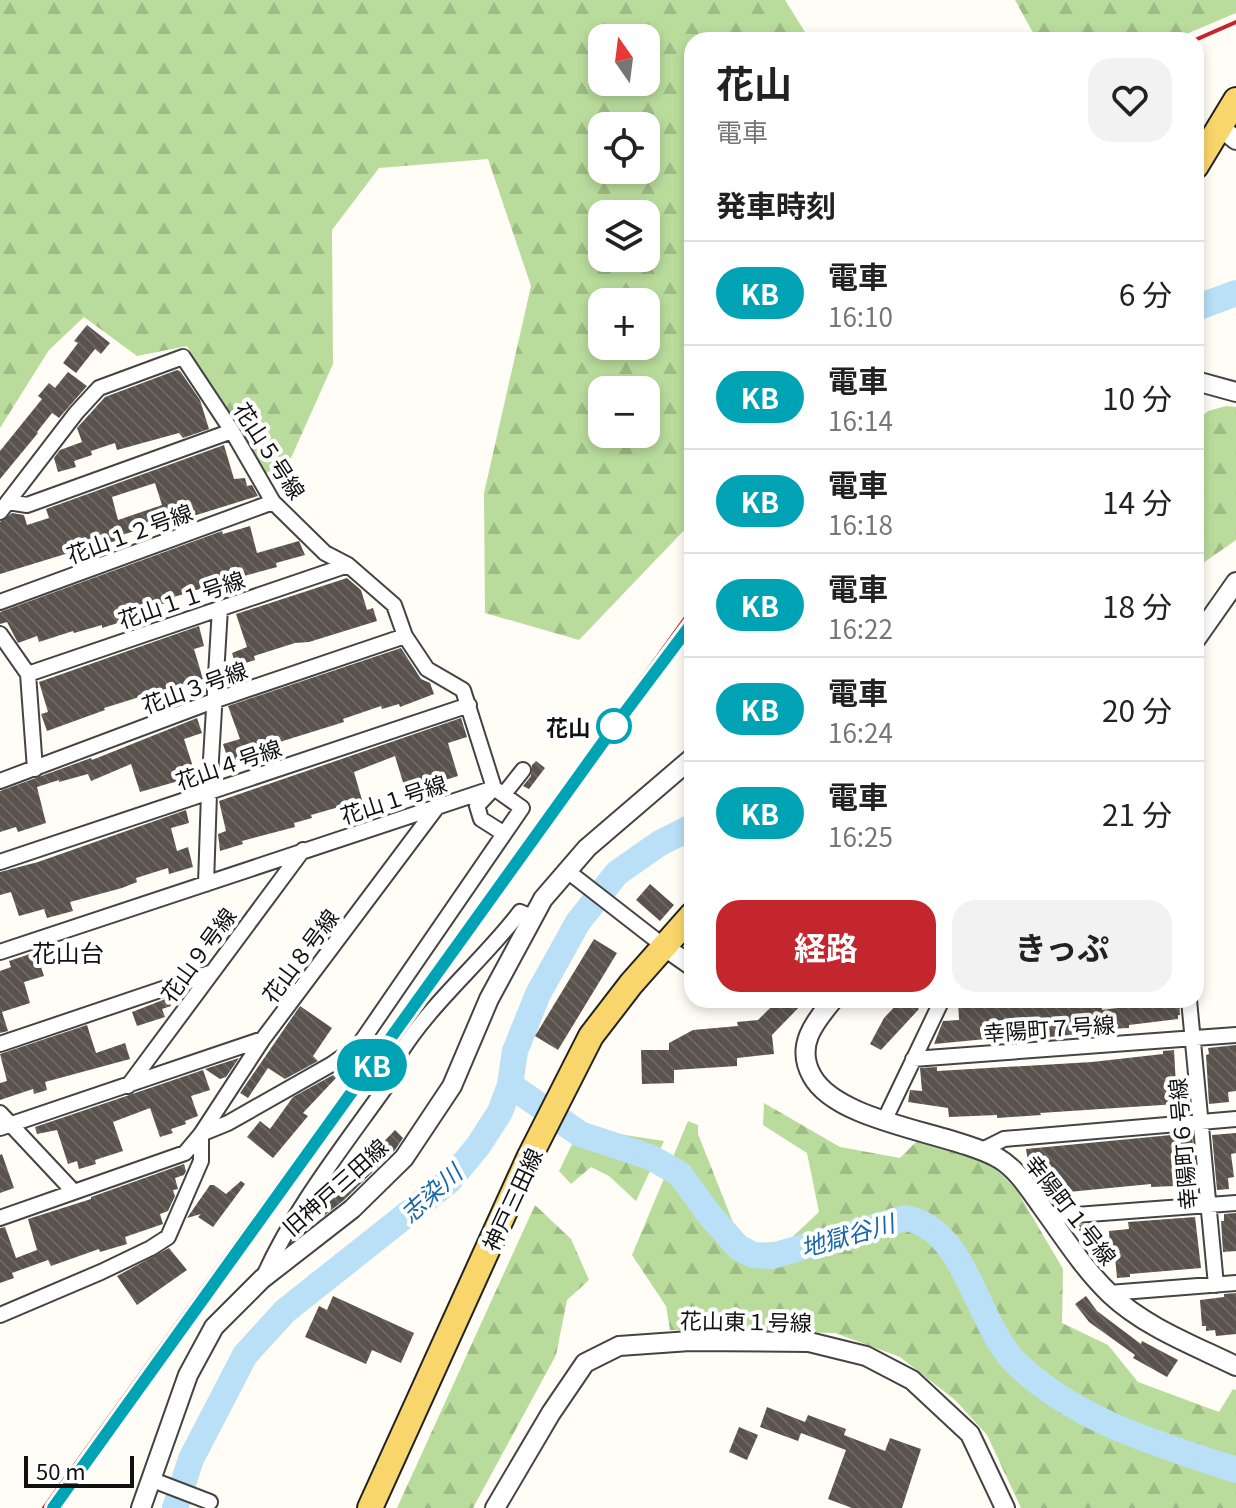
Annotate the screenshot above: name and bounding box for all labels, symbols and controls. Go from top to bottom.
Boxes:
north arrow [588,24,660,96]
map controls [588,24,660,448]
text: 花山 [716,54,792,109]
button: heart [1088,58,1172,142]
button: locate [588,112,660,184]
text: 電車 [716,112,768,149]
text: 発車時刻 [716,182,836,226]
button: layers [588,200,660,272]
text: 電車 [828,253,888,297]
text: 6 分 [1119,271,1172,315]
text: KB [741,273,779,313]
button: + [588,288,660,360]
text: 16:10 [828,297,893,334]
text: 電車 [828,357,888,401]
text: 10 分 [1102,375,1172,419]
button: − [588,376,660,448]
text: KB [741,377,779,417]
street label: 花山５号線 [228,395,314,505]
text: 16:14 [828,401,893,438]
text: 電車 [828,461,888,505]
text: 14 分 [1102,479,1172,523]
text: KB [741,481,779,521]
street label: 花山１２号線 [62,494,196,570]
text: 16:18 [828,505,893,542]
street label: 花山１１号線 [113,561,249,635]
text: 電車 [828,565,888,609]
text: 18 分 [1102,583,1172,627]
text: KB [741,585,779,625]
text: 16:22 [828,609,893,646]
street label: 花山３号線 [137,652,251,720]
text: 電車 [828,669,888,713]
text: 20 分 [1102,687,1172,731]
text: KB [741,689,779,729]
marker: 花山 [597,709,631,743]
place label: 花山 [546,710,590,742]
text: 16:24 [828,713,893,750]
street label: 花山４号線 [171,730,285,796]
street label: 花山１号線 [336,766,450,830]
text: 電車 [828,773,888,817]
text: 21 分 [1102,791,1172,835]
text: KB [741,793,779,833]
text: 16:25 [828,817,893,854]
street label: 花山９号線 [152,900,242,1008]
button: 経路 [716,900,936,992]
button: きっぷ [952,900,1172,992]
street label: 花山８号線 [253,901,345,1009]
district label: 花山台 [32,934,104,969]
street label: 幸陽町７号線 [982,1006,1116,1048]
line badge: KB [336,1039,408,1091]
text: KB [353,1045,391,1085]
street label: 幸陽町６号線 [1159,1077,1203,1211]
street label: 旧神戸三田線 [274,1130,394,1242]
street label: 神戸三田線 [473,1142,549,1256]
street label: 幸陽町１号線 [1019,1147,1125,1271]
water label: 志染川 [392,1153,471,1229]
water label: 地獄谷川 [796,1203,901,1264]
street label: 花山東１号線 [680,1303,812,1337]
scale bar [24,1452,134,1488]
text: 50 m [36,1454,86,1486]

